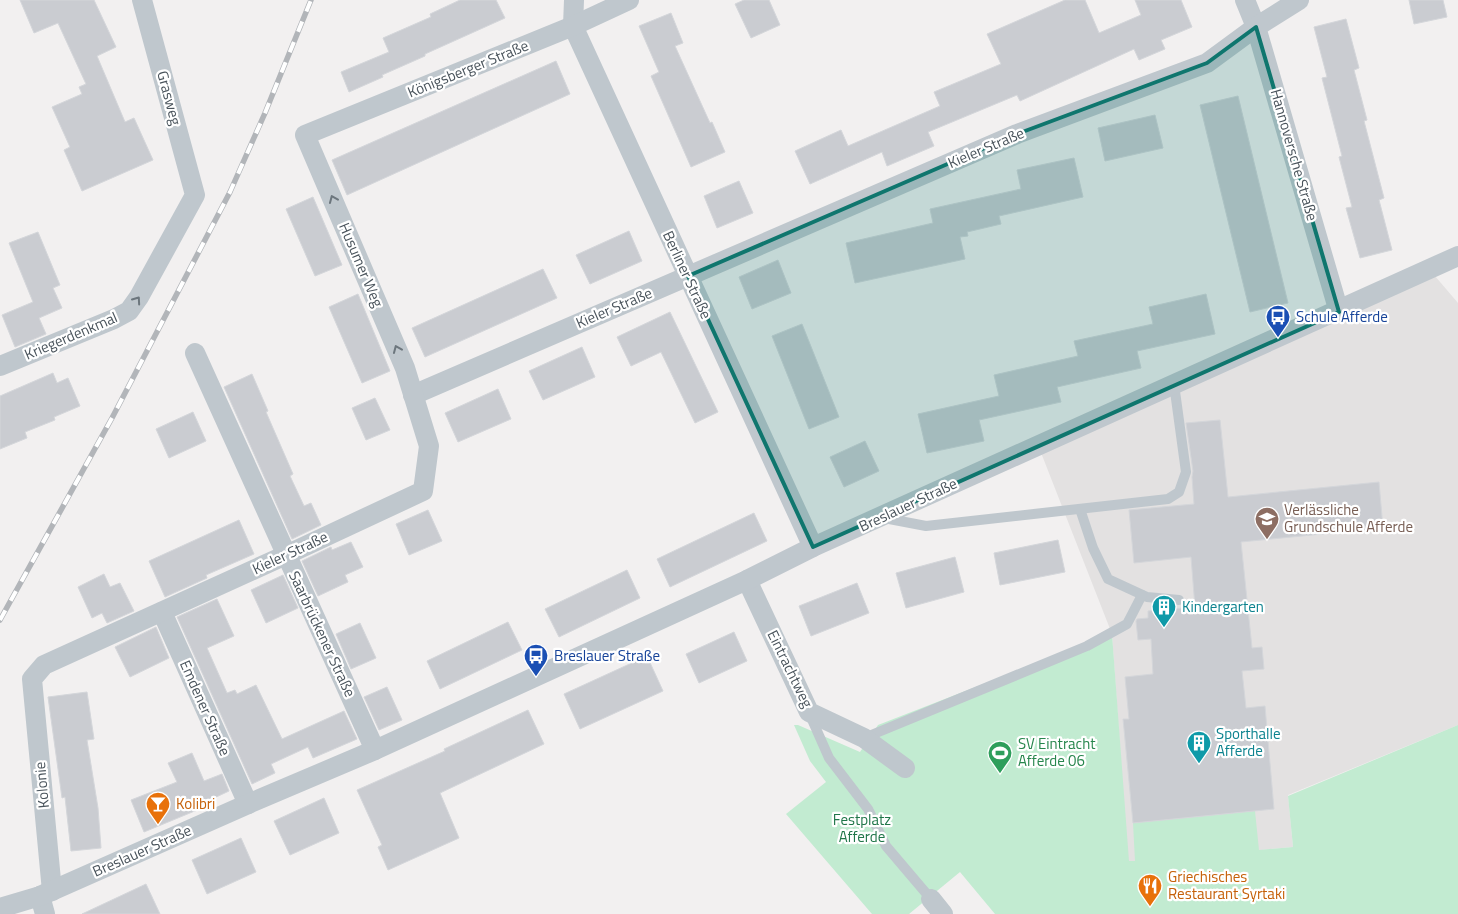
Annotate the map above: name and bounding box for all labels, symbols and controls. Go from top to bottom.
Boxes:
street label: Königsberger Straße [404,34,532,103]
street label: Grasweg [151,68,188,128]
street label: Hannoversche Straße [1265,86,1324,223]
street label: Kieler Straße [944,121,1028,174]
one-way arrow [328,195,339,204]
street label: Husumer Weg [333,219,390,311]
street label: Berliner Straße [657,227,718,323]
street label: Kieler Straße [572,281,656,334]
one-way arrow [131,296,140,306]
bus stop icon: Schule Afferde [1265,304,1291,338]
place label: Schule Afferde [1296,305,1388,328]
street label: Kriegerdenkmal [21,306,121,365]
one-way arrow [392,345,403,354]
street label: Breslauer Straße [855,472,961,537]
place label: Verlässliche Grundschule Afferde [1284,498,1413,538]
school or university icon: Verlässliche Grundschule Afferde [1254,506,1280,540]
street label: Kieler Straße [248,525,331,580]
street label: Saarbrückener Straße [283,567,362,701]
building icon: Kindergarten [1151,594,1177,628]
place label: Kindergarten [1182,595,1264,618]
street label: Eintrachtweg [762,626,819,712]
bus stop icon: Breslauer Straße [523,643,549,677]
place label: Breslauer Straße [554,644,660,667]
street label: Emdener Straße [174,656,237,759]
place label: Sporthalle Afferde [1216,722,1281,762]
building icon: Sporthalle Afferde [1186,730,1212,764]
place label: SV Eintracht Afferde 06 [1018,732,1096,772]
sports icon: SV Eintracht Afferde 06 [987,740,1013,774]
street label: Kolonie [28,761,55,809]
bar icon: Kolibri [145,791,171,825]
place label: Kolibri [176,792,215,815]
park label: Festplatz Afferde [833,808,891,848]
street label: Breslauer Straße [89,818,195,883]
place label: Griechisches Restaurant Syrtaki [1168,865,1285,905]
restaurant icon: Griechisches Restaurant Syrtaki [1137,873,1163,907]

